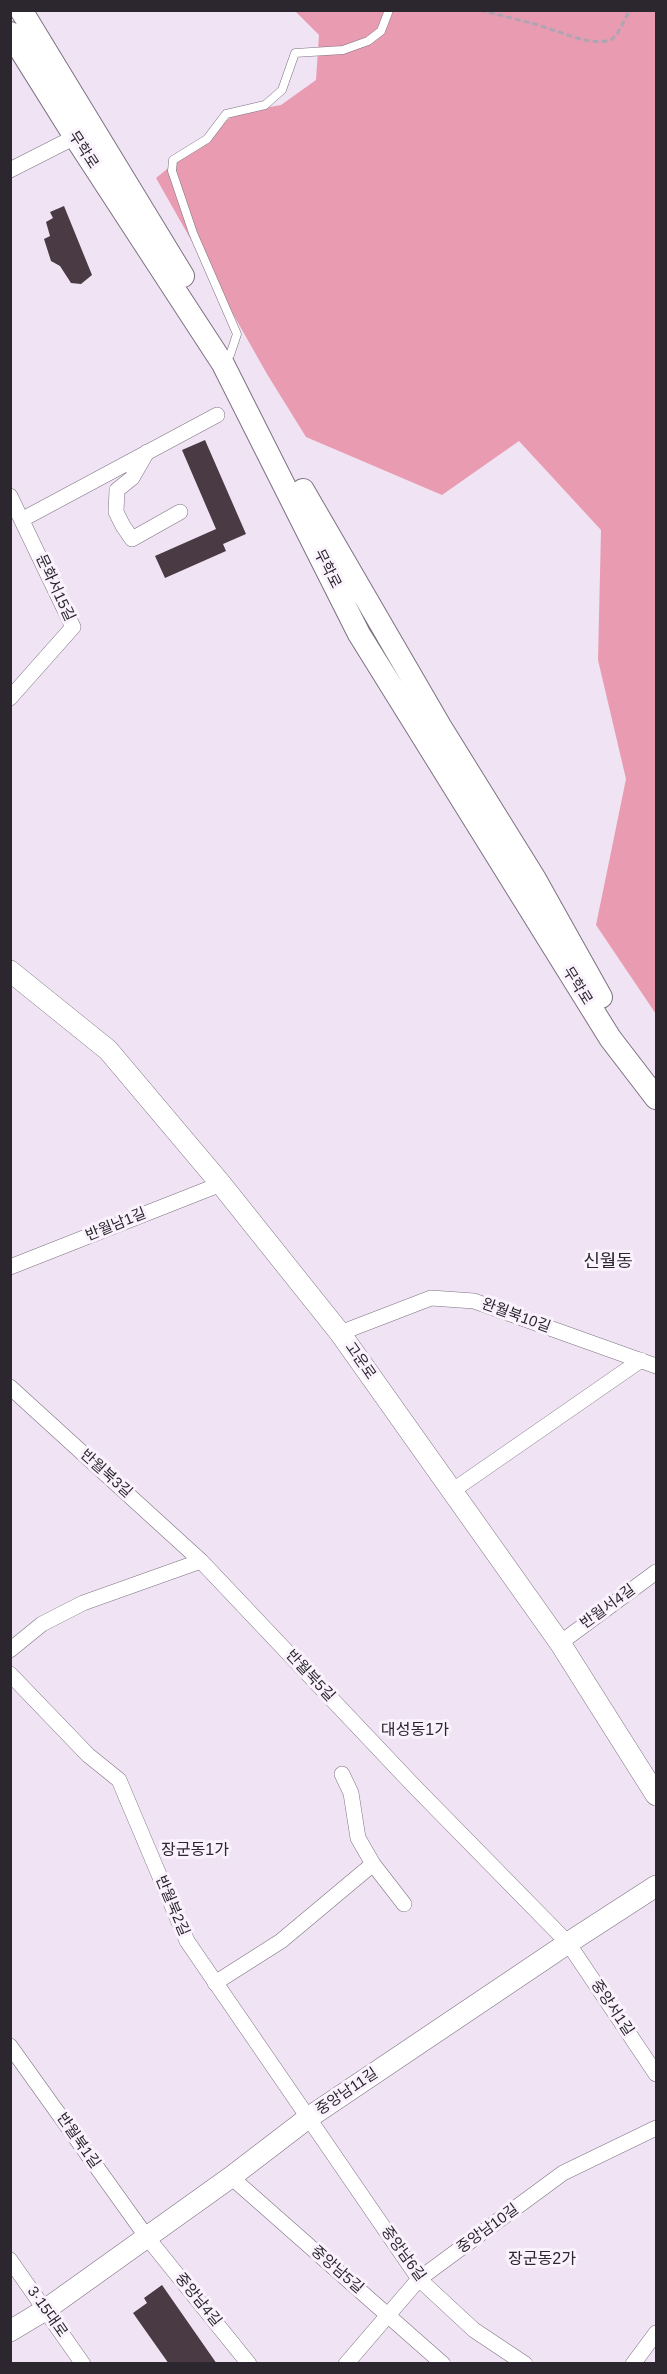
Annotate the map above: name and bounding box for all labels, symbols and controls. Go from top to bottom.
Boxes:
street label: 무학로 [64,128,102,172]
street label: 무학로 [310,546,344,592]
street label: 문화서15길 [32,552,78,624]
street label: 무학로 [558,964,596,1008]
street label: 반월남1길 [83,1205,149,1245]
district label: 신월동 [583,1251,633,1273]
street label: 완월북10길 [479,1295,553,1337]
street label: 고운로 [341,1339,379,1383]
street label: 반월북3길 [76,1446,136,1502]
street label: 반월서4길 [577,1581,639,1633]
street label: 반월북5길 [282,1647,338,1705]
district label: 대성동1가 [381,1721,449,1741]
district label: 장군동1가 [161,1841,229,1861]
street label: 반월북2길 [151,1873,193,1939]
street label: 중앙서1길 [587,1977,637,2039]
street label: 중앙남11길 [313,2065,381,2119]
street label: 반월북1길 [52,2110,104,2172]
street label: 중앙남10길 [454,2201,522,2257]
street label: 중앙남6길 [377,2223,429,2285]
street label: 중앙남5길 [307,2242,367,2298]
district label: 장군동2가 [508,2250,576,2270]
street label: 중앙남4길 [171,2270,225,2330]
street label: 3·15대로 [23,2283,71,2341]

